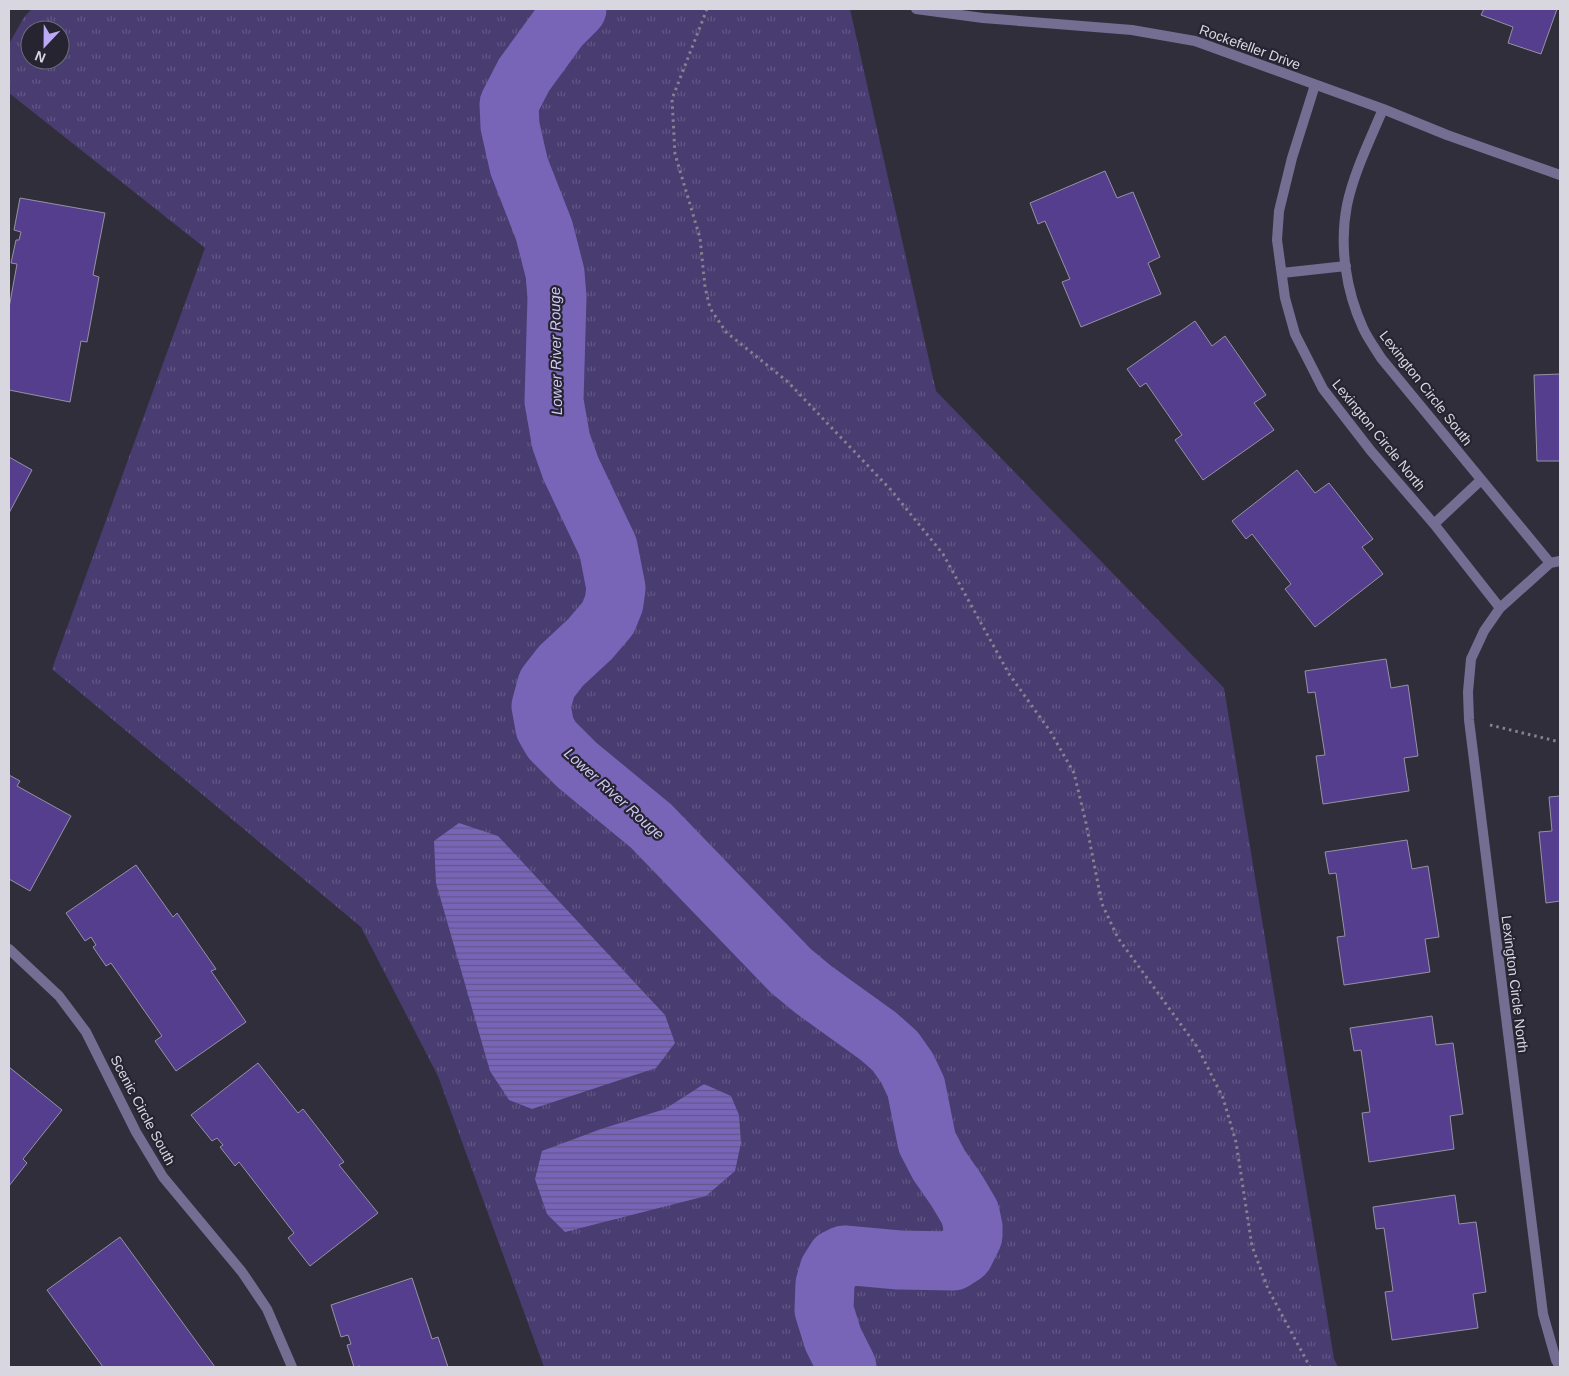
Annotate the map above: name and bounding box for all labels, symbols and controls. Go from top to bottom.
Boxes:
north arrow [20,20,70,70]
street label: Rockefeller Drive [1197,21,1303,73]
text: N [32,48,48,66]
water label: Lower River Rouge [546,287,565,415]
street label: Lexington Circle South [1376,328,1476,448]
street label: Lexington Circle North [1329,376,1429,494]
water label: Lower River Rouge [561,744,668,843]
street label: Lexington Circle North [1499,914,1531,1054]
street label: Scenic Circle South [107,1052,179,1168]

